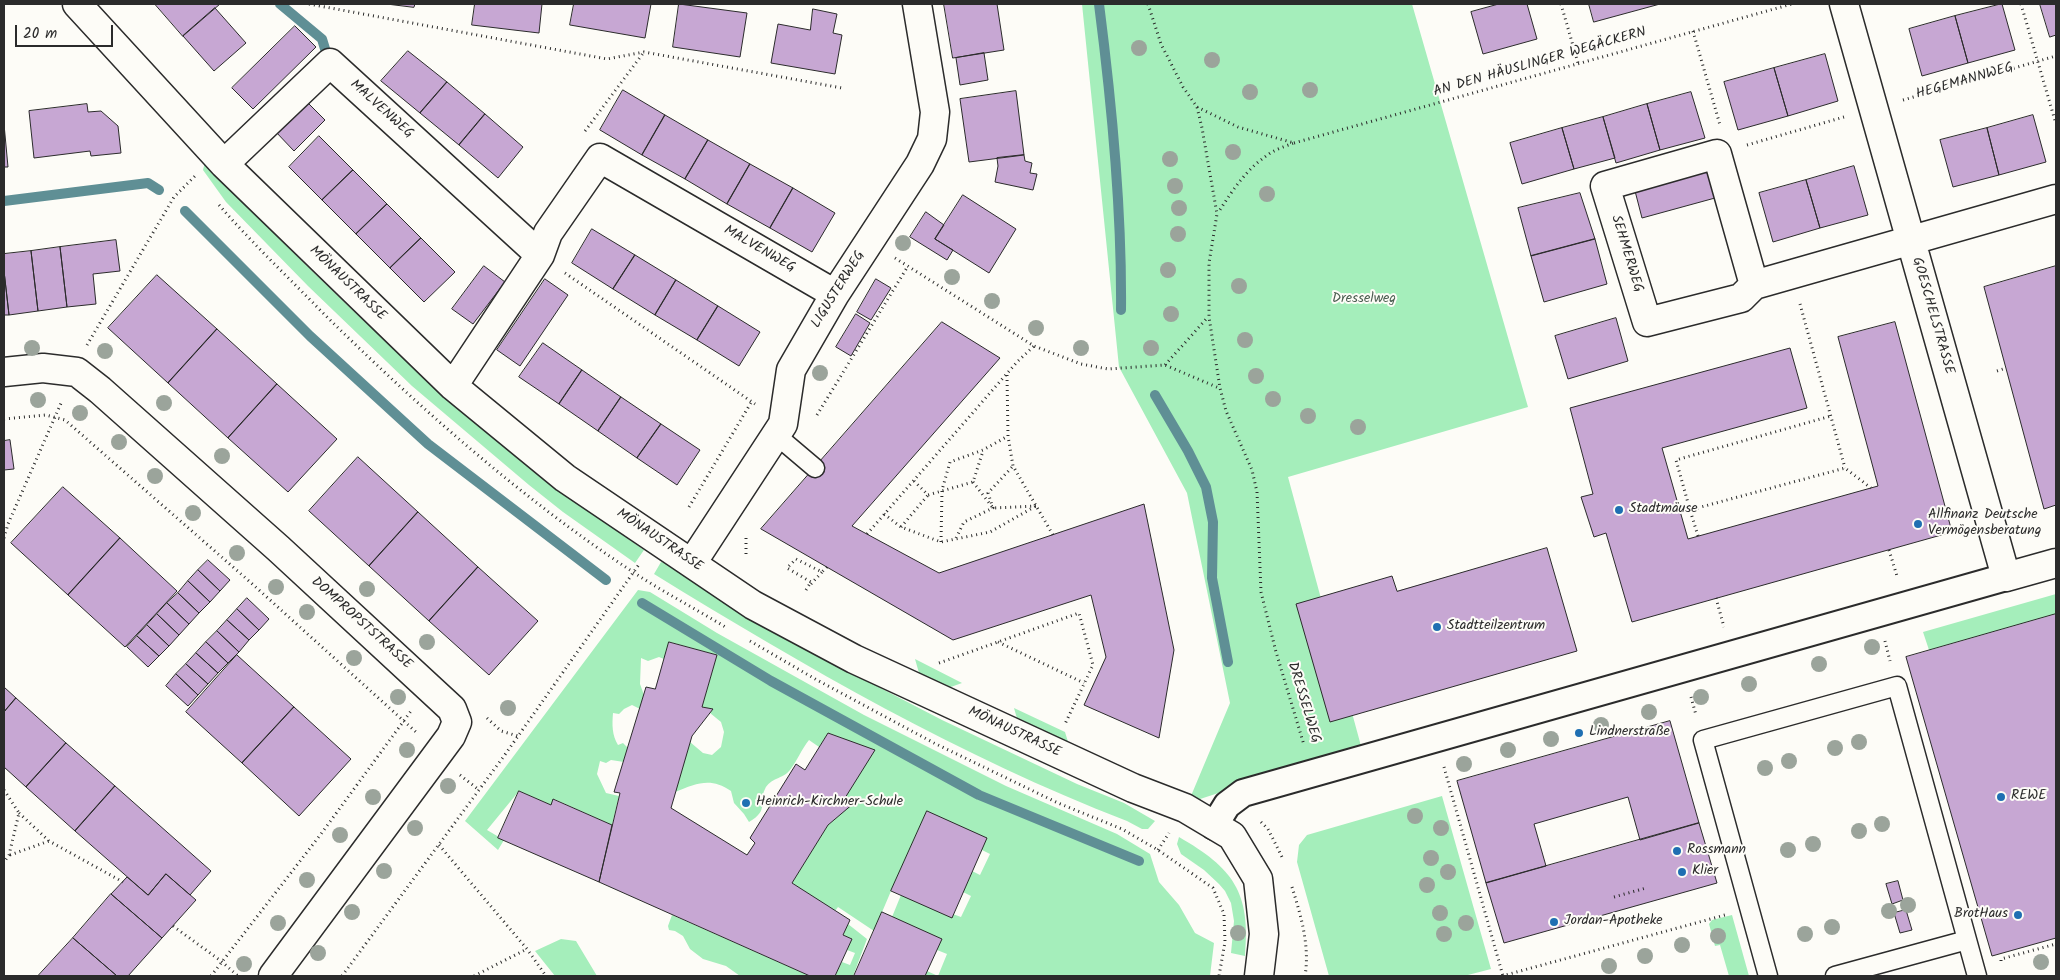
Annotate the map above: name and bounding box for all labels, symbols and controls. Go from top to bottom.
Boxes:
scale bar [18,15,115,47]
text: 20 m [23,22,57,46]
street label: AN DEN HÄUSLINGER WEGÄCKERN [1432,25,1648,101]
street label: HEGEMANNWEG [1914,60,2016,104]
street label: MALVENWEG [346,77,416,143]
street label: SEHMERWEG [1606,213,1646,295]
street label: MALVENWEG [720,223,798,277]
street label: MÖNAUSTRASSE [305,243,389,325]
street label: LIGUSTERWEG [809,248,869,332]
street label: GOESCHELSTRASSE [1907,256,1957,376]
park label: Dresselweg [1332,292,1396,308]
place label: Stadtmäuse [1629,502,1698,518]
marker: Stadtmäuse [1613,504,1625,516]
street label: MÖNAUSTRASSE [613,506,705,576]
place label: Allfinanz Deutsche Vermögensberatung [1928,508,2041,540]
marker: Allfinanz Deutsche Vermögensberatung [1912,518,1924,530]
street label: DOMPROPSTSTRASSE [307,574,415,674]
place label: Stadtteilzentrum [1447,619,1545,635]
marker: Stadtteilzentrum [1431,621,1443,633]
street label: DRESSELWEG [1283,660,1323,746]
street label: MÖNAUSTRASSE [965,704,1063,762]
place label: Lindnerstraße [1589,725,1670,741]
marker: Lindnerstraße [1573,727,1585,739]
place label: REWE [2011,789,2047,805]
marker: REWE [1995,791,2007,803]
place label: Heinrich-Kirchner-Schule [756,795,903,811]
marker: Heinrich-Kirchner-Schule [740,797,752,809]
place label: Rossmann [1687,843,1746,859]
marker: Rossmann [1671,845,1683,857]
place label: Klier [1692,864,1718,880]
marker: Klier [1676,866,1688,878]
place label: BrotHaus [1954,907,2008,923]
marker: BrotHaus [2012,909,2024,921]
place label: Jordan-Apotheke [1564,914,1663,930]
marker: Jordan-Apotheke [1548,916,1560,928]

